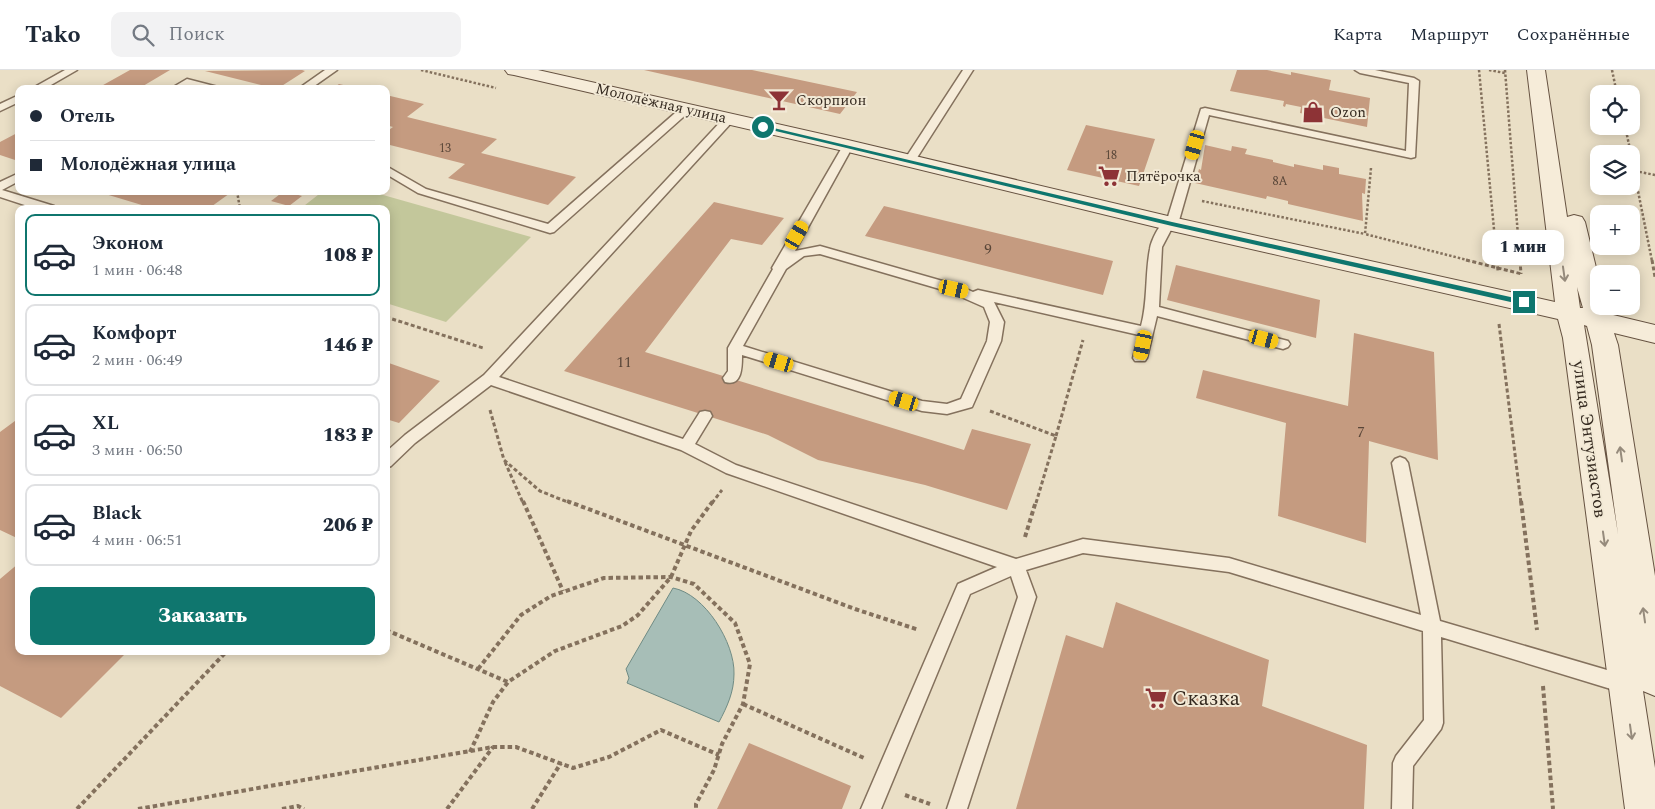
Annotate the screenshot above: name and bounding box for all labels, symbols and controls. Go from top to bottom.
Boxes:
search box [111,12,461,57]
text: Tako [25,17,81,53]
text: Поиск [169,20,225,49]
icon: search [129,21,157,49]
text: Карта [1333,21,1382,48]
text: Маршрут [1410,21,1489,48]
text: Сохранённые [1517,21,1630,48]
street label: Молодёжная улица [593,77,729,130]
map controls [1590,85,1640,315]
button: locate [1590,85,1640,135]
bar icon: Скорпион [766,87,792,113]
place label: Скорпион [796,89,866,112]
shop icon: Ozon [1300,99,1326,125]
place label: Ozon [1330,101,1366,124]
text: Отель [60,102,115,131]
route start [752,116,774,138]
car [1183,129,1206,161]
house number: 13 [439,139,451,158]
button: layers [1590,145,1640,195]
house number: 18 [1105,146,1117,165]
text: Молодёжная улица [60,150,236,179]
supermarket icon: Пятёрочка [1096,163,1122,189]
place label: Пятёрочка [1126,165,1201,188]
house number: 8А [1272,172,1288,191]
button: + [1590,205,1640,255]
car [783,218,810,252]
text: Эконом [92,229,163,258]
callout: 1 мин [1483,230,1565,264]
icon: car [32,233,77,278]
text: 1 мин [1500,235,1546,259]
house number: 9 [984,238,992,261]
text: 108 ₽ [323,241,373,270]
text: 1 мин · 06:48 [92,258,182,282]
button: − [1590,265,1640,315]
one-way arrow [1559,266,1569,282]
car [937,278,970,300]
route end [1513,291,1535,313]
text: Комфорт [92,319,176,348]
icon: car [32,323,77,368]
car [1247,328,1280,350]
car [1132,329,1153,361]
text: 146 ₽ [323,331,373,360]
text: 2 мин · 06:49 [92,348,182,372]
car [762,350,795,374]
house number: 11 [616,351,632,374]
street label: улица Энтузиастов [1565,358,1614,519]
car [887,389,920,413]
text: XL [92,409,119,438]
icon: car [32,413,77,458]
text: 183 ₽ [323,421,373,450]
house number: 7 [1357,421,1365,444]
text: 3 мин · 06:50 [92,438,182,462]
one-way arrow [1616,446,1626,462]
text: Black [92,499,142,528]
icon: car [32,503,77,548]
text: 206 ₽ [323,511,373,540]
text: 4 мин · 06:51 [92,528,182,552]
one-way arrow [1599,530,1609,546]
button: Заказать [30,587,375,645]
one-way arrow [1639,607,1649,623]
place label: Сказка [1172,683,1241,715]
supermarket icon: Сказка [1143,685,1169,711]
one-way arrow [1627,724,1637,740]

